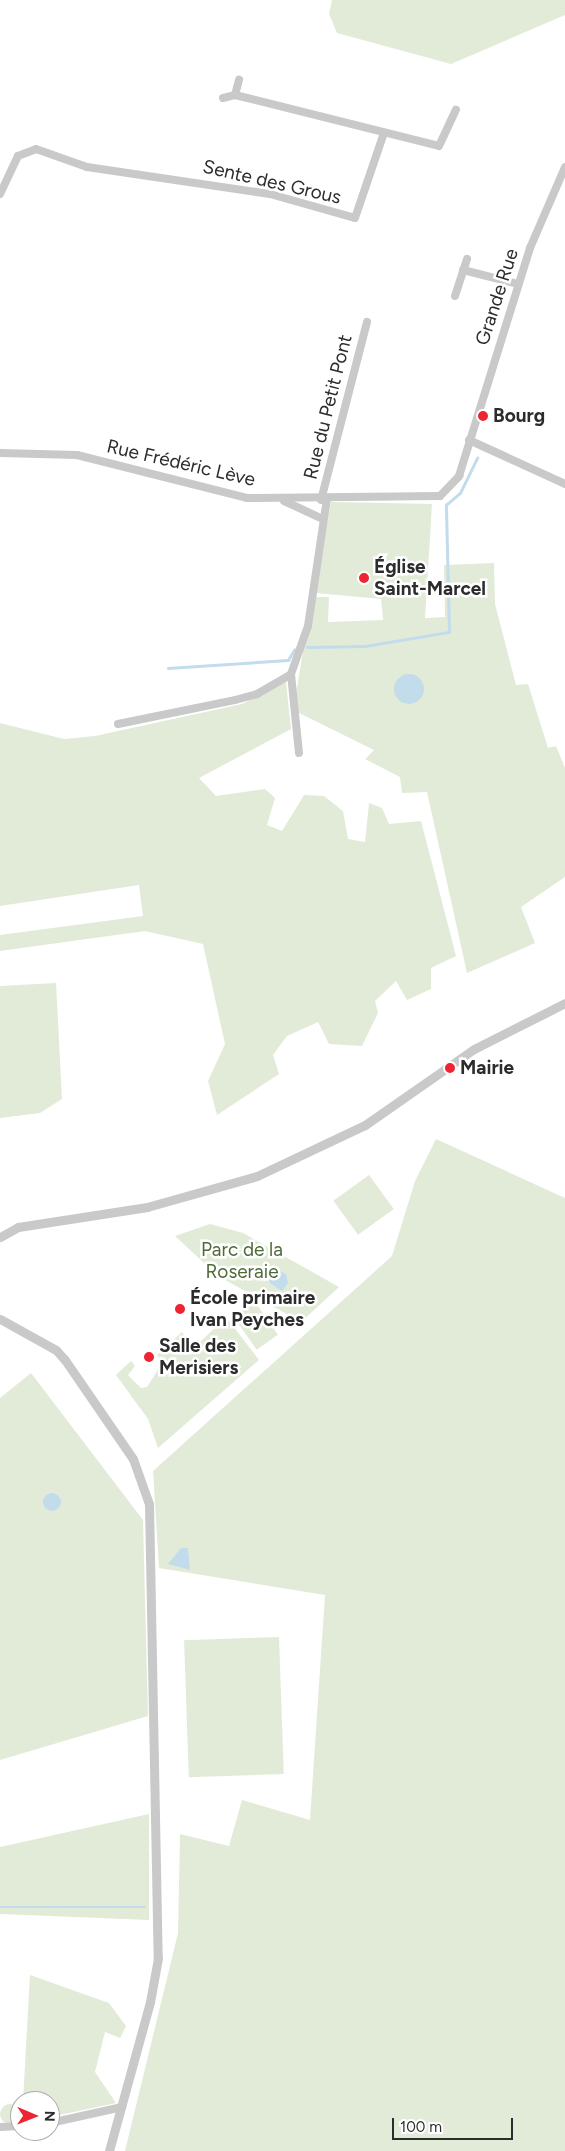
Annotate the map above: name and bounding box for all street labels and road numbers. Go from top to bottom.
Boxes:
street label: Sente des Grous [201,155,343,209]
street label: Grande Rue [471,246,523,348]
street label: Rue du Petit Pont [299,332,357,482]
street label: Rue Frédéric Lève [104,435,258,491]

